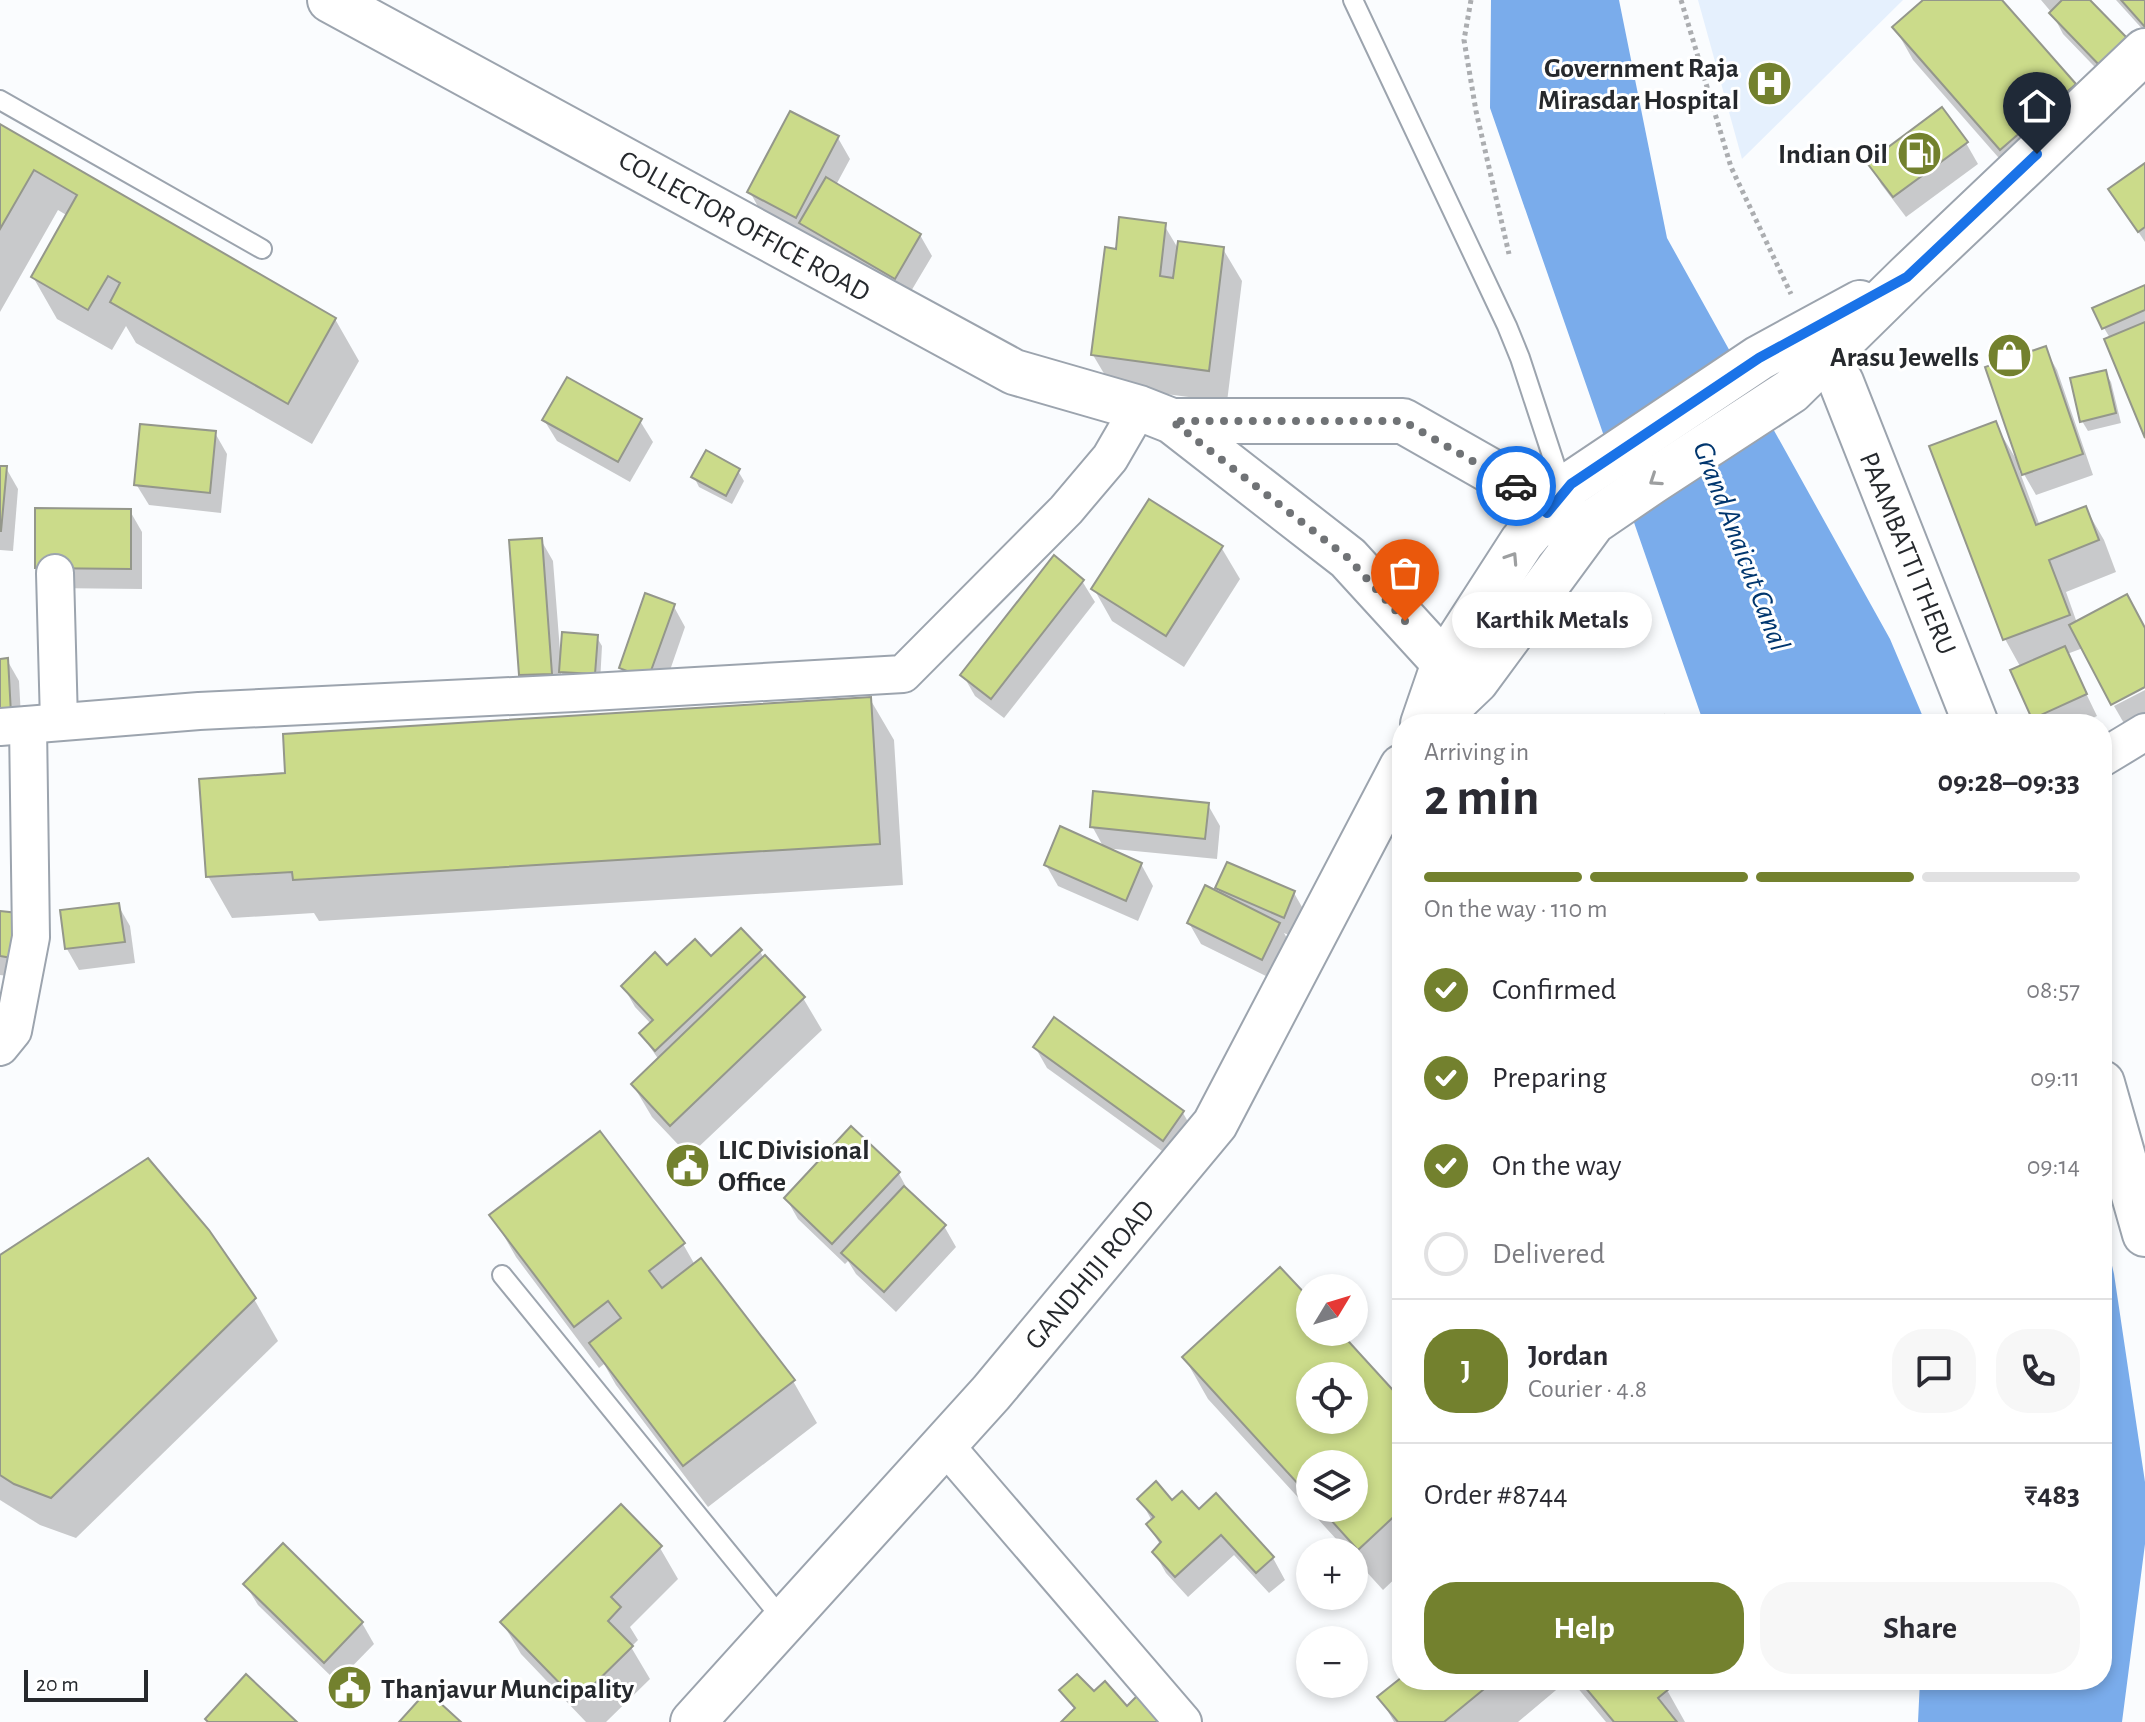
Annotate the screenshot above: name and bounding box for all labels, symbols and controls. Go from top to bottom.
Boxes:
place label: Government Raja Mirasdar Hospital [1538,55,1739,115]
hospital icon: Government Raja Mirasdar Hospital [1746,59,1794,107]
pin [2003,72,2071,154]
icon: home [2015,84,2059,128]
fuel station icon: Indian Oil [1895,129,1943,177]
place label: Indian Oil [1778,141,1888,169]
street label: COLLECTOR OFFICE ROAD [614,146,874,307]
shop icon: Arasu Jewells [1986,332,2034,380]
place label: Arasu Jewells [1830,344,1979,372]
water label: Grand Anaicut Canal [1687,437,1795,655]
courier [1476,446,1556,526]
street label: PAAMBATTI THERU [1854,448,1961,659]
icon: car [1494,464,1538,508]
one-way arrow [1650,470,1664,485]
pin [1371,539,1439,621]
icon: bag [1383,551,1427,595]
one-way arrow [1502,552,1517,566]
callout: Karthik Metals [1453,593,1653,649]
text: Karthik Metals [1475,607,1629,633]
text: Arriving in [1424,739,1529,765]
text: 09:28–09:33 [1937,767,2080,797]
text: 2 min [1424,772,1539,824]
text: On the way · 110 m [1424,896,1607,922]
icon: check [1424,968,1468,1012]
text: Confirmed [1492,975,1616,1005]
text: 08:57 [2026,977,2080,1003]
icon: check [1424,1056,1468,1100]
text: Preparing [1492,1063,1607,1093]
text: 09:11 [2030,1065,2080,1091]
place label: LIC Divisional Office [718,1137,870,1197]
public building icon: LIC Divisional Office [663,1141,711,1189]
icon: check [1424,1144,1468,1188]
text: On the way [1492,1151,1621,1181]
text: 09:14 [2027,1153,2080,1179]
street label: GANDHIJI ROAD [1020,1196,1161,1355]
text: Delivered [1492,1239,1605,1269]
north arrow [1296,1274,1368,1346]
map controls [1296,1274,1368,1698]
button: chat [1892,1329,1976,1413]
button: phone [1996,1329,2080,1413]
text: Jordan [1528,1341,1608,1371]
text: J [1461,1356,1471,1386]
button: locate [1296,1362,1368,1434]
text: Courier · 4.8 [1528,1376,1647,1402]
button: layers [1296,1450,1368,1522]
text: Order #8744 [1424,1480,1568,1510]
text: ₹483 [2025,1480,2080,1510]
button: + [1296,1538,1368,1610]
button: Help [1424,1582,1744,1674]
button: Share [1760,1582,2080,1674]
button: − [1296,1626,1368,1698]
public building icon: Thanjavur Muncipality [326,1664,374,1712]
scale bar [24,1666,148,1702]
text: 20 m [36,1673,79,1695]
place label: Thanjavur Muncipality [381,1676,635,1704]

